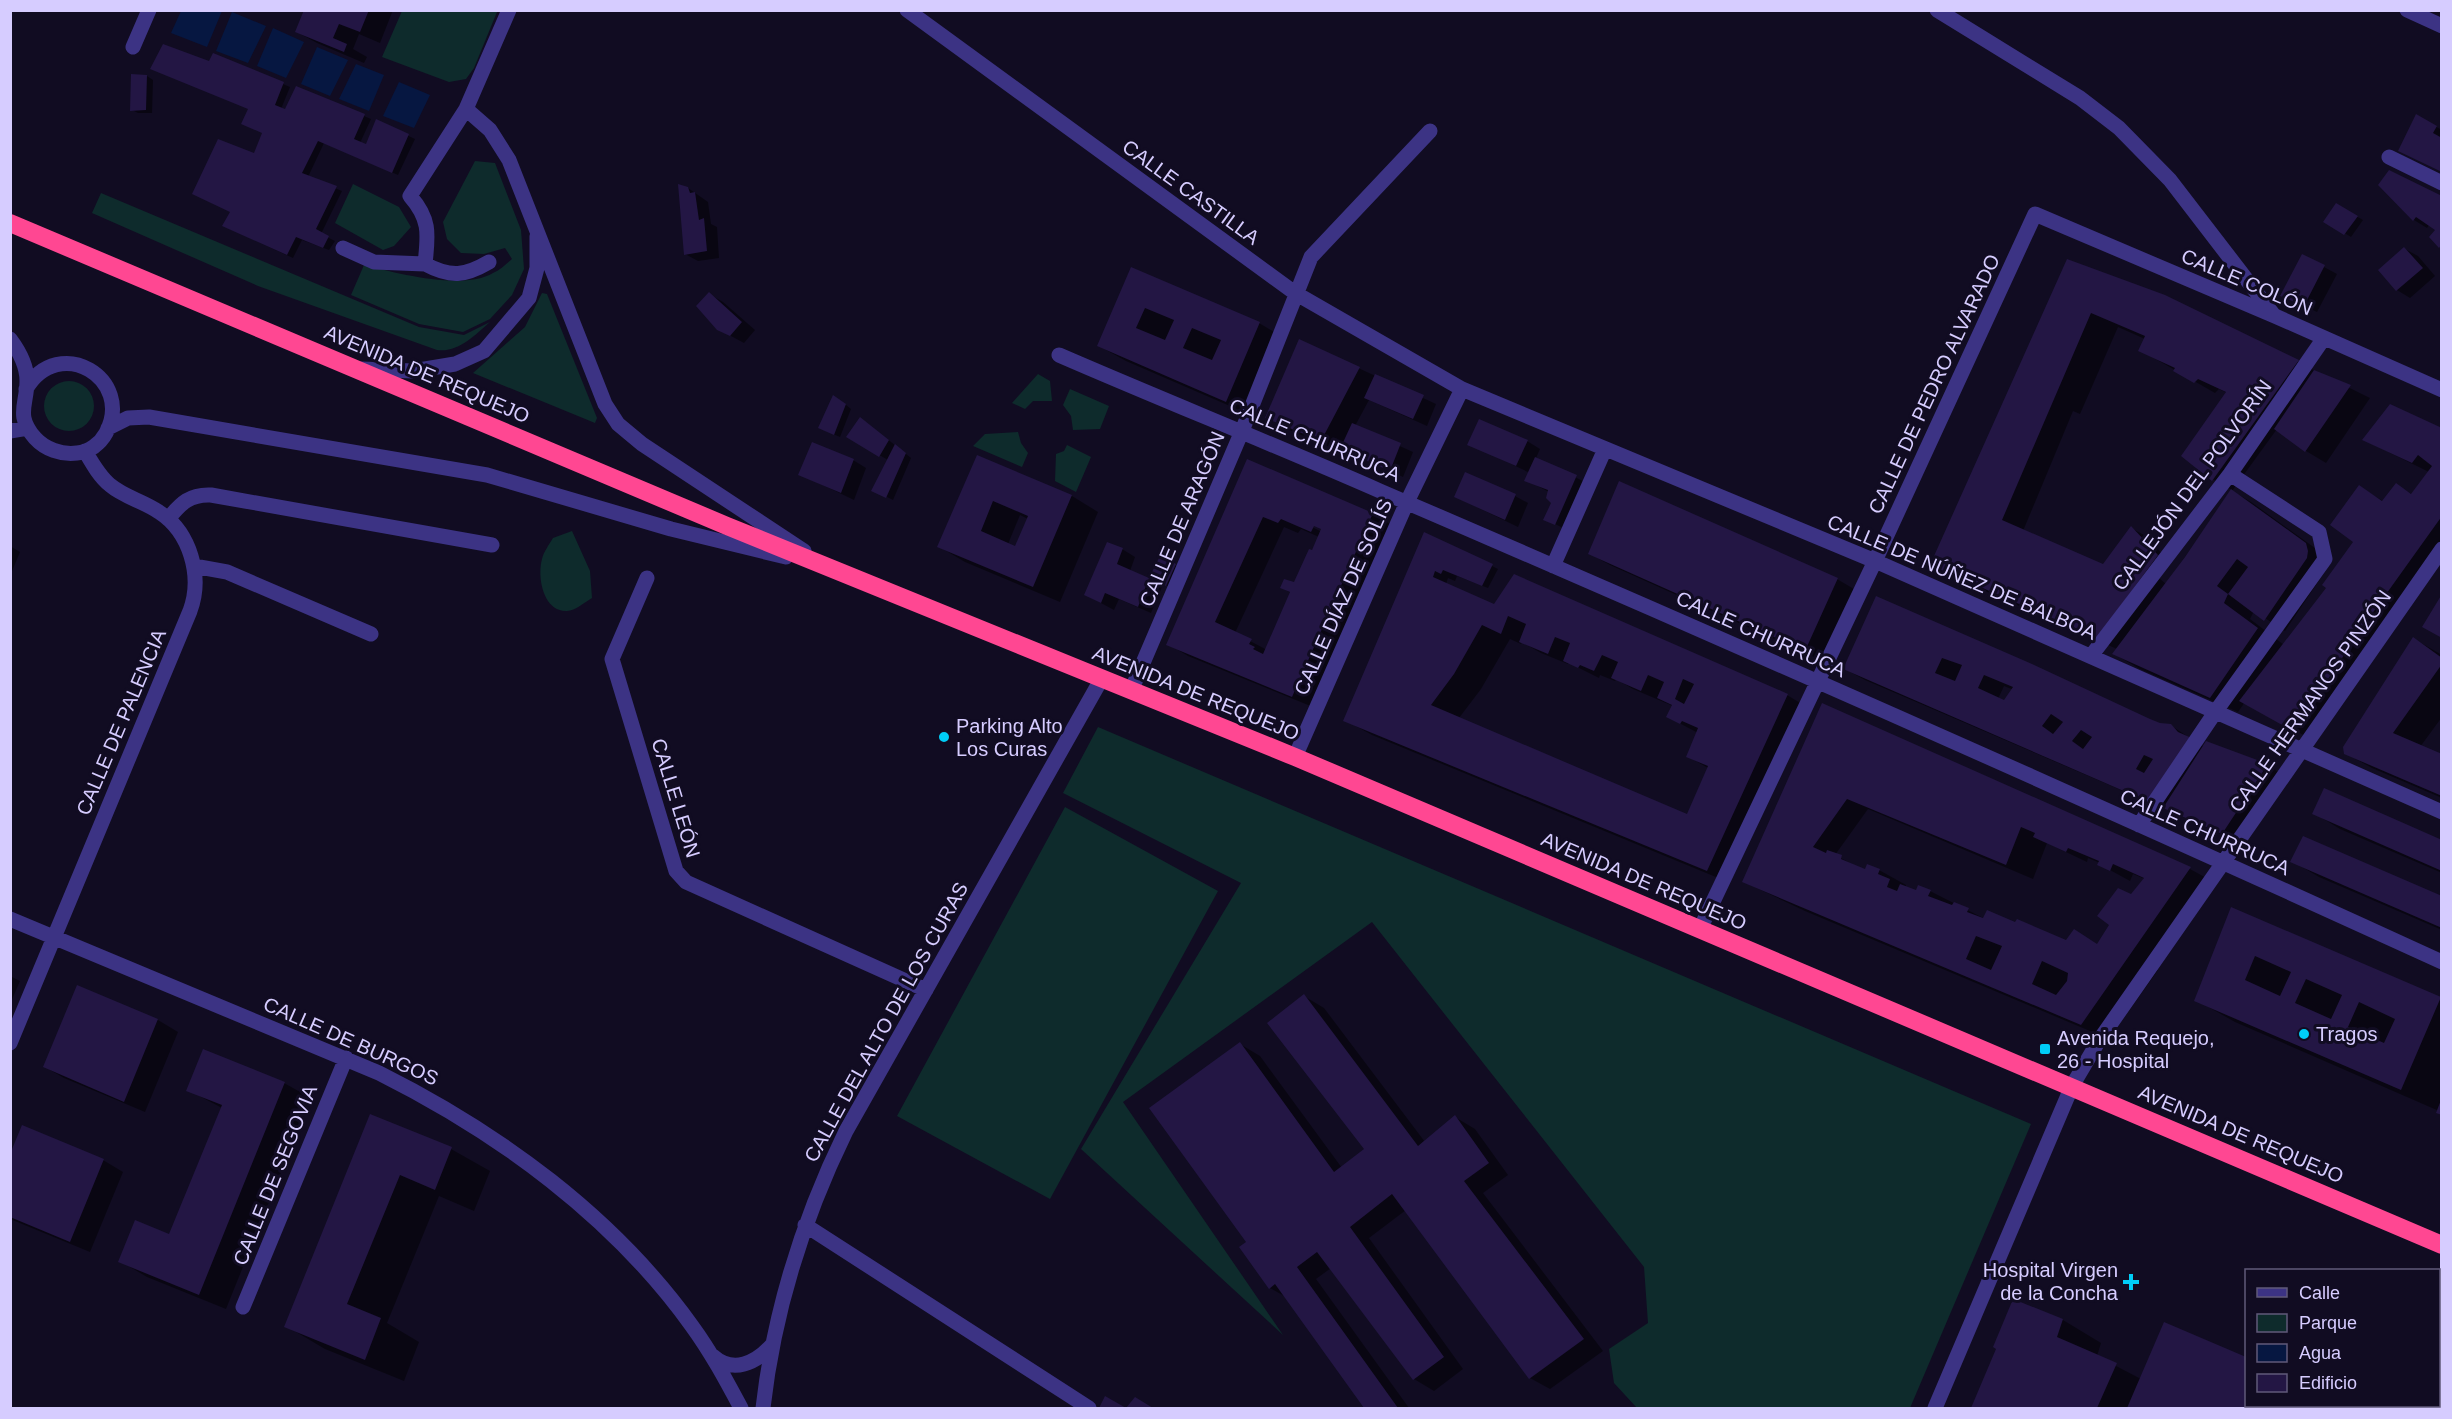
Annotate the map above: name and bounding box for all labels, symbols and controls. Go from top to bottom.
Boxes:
street label: CALLE CASTILLA [1118,135,1264,249]
street label: CALLE COLÓN [2178,245,2316,319]
street label: CALLE DE PEDRO ALVARADO [1864,251,2004,517]
street label: AVENIDA DE REQUEJO [321,321,533,427]
street label: CALLEJÓN DEL POLVORÍN [2108,376,2276,594]
street label: CALLE CHURRUCA [1226,394,1404,486]
street label: CALLE DE ARAGÓN [1135,428,1229,610]
street label: CALLE DÍAZ DE SOLÍS [1290,496,1396,698]
street label: CALLE DE NÚÑEZ DE BALBOA [1824,509,2101,644]
street label: CALLE HERMANOS PINZÓN [2225,586,2395,816]
street label: CALLE CHURRUCA [1673,587,1850,682]
street label: CALLE DE PALENCIA [72,625,170,818]
street label: AVENIDA DE REQUEJO [1090,641,1302,745]
place label: Parking Alto Los Curas [956,715,1063,760]
marker: Parking Alto Los Curas [937,730,951,744]
street label: CALLE LEÓN [647,736,705,860]
street label: CALLE CHURRUCA [2117,785,2294,880]
street label: AVENIDA DE REQUEJO [1538,828,1750,934]
street label: CALLE DEL ALTO DE LOS CURAS [800,878,972,1166]
street label: CALLE DE BURGOS [260,993,442,1089]
place label: Tragos [2316,1023,2378,1045]
place label: Avenida Requejo, 26 - Hospital [2057,1027,2215,1072]
marker: Tragos [2297,1027,2311,1041]
marker: Avenida Requejo, 26 - Hospital [2038,1042,2052,1056]
street label: CALLE DE SEGOVIA [229,1081,321,1268]
street label: AVENIDA DE REQUEJO [2135,1081,2347,1187]
place label: Hospital Virgen de la Concha [1983,1259,2119,1304]
legend [2245,1269,2440,1407]
marker: Hospital Virgen de la Concha [2122,1273,2140,1291]
text: Calle [2299,1283,2340,1303]
text: Parque [2299,1313,2357,1333]
text: Agua [2299,1343,2342,1363]
text: Edificio [2299,1373,2357,1393]

